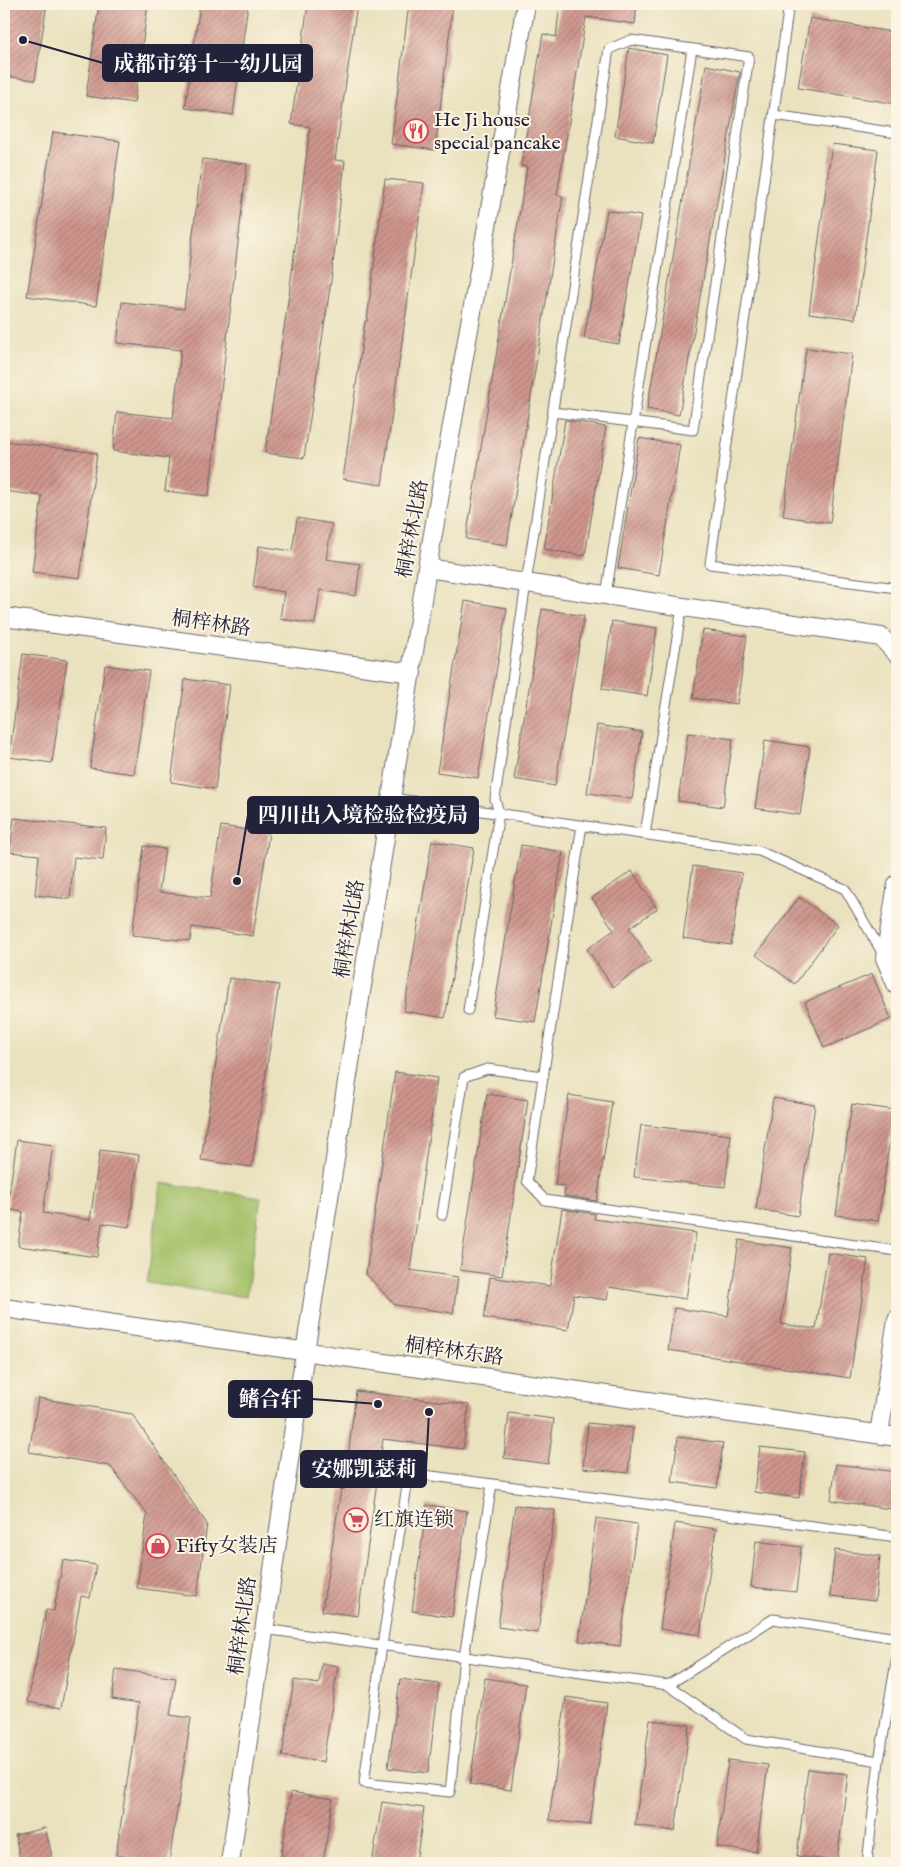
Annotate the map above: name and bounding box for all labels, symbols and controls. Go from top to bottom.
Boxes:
callout: 成都市第十一幼儿园 [103,45,312,81]
text: 成都市第十一幼儿园 [114,52,303,79]
place label: He Ji house special pancake [434,108,561,156]
restaurant icon: He Ji house special pancake [403,118,429,144]
street label: 桐梓林北路 [392,478,434,580]
street label: 桐梓林路 [170,606,252,642]
callout: 四川出入境检验检疫局 [248,797,478,833]
text: 四川出入境检验检疫局 [258,803,468,830]
street label: 桐梓林北路 [330,878,370,980]
street label: 桐梓林东路 [403,1333,505,1371]
callout: 鳍合轩 [229,1381,312,1417]
text: 鳍合轩 [239,1387,302,1414]
callout: 安娜凯瑟莉 [301,1451,426,1487]
text: 安娜凯瑟莉 [312,1457,417,1484]
supermarket icon: 红旗连锁 [343,1507,369,1533]
place label: 红旗连锁 [374,1508,454,1533]
shop icon: Fifty女装店 [145,1533,171,1559]
place label: Fifty女装店 [176,1534,278,1559]
street label: 桐梓林北路 [224,1575,262,1677]

